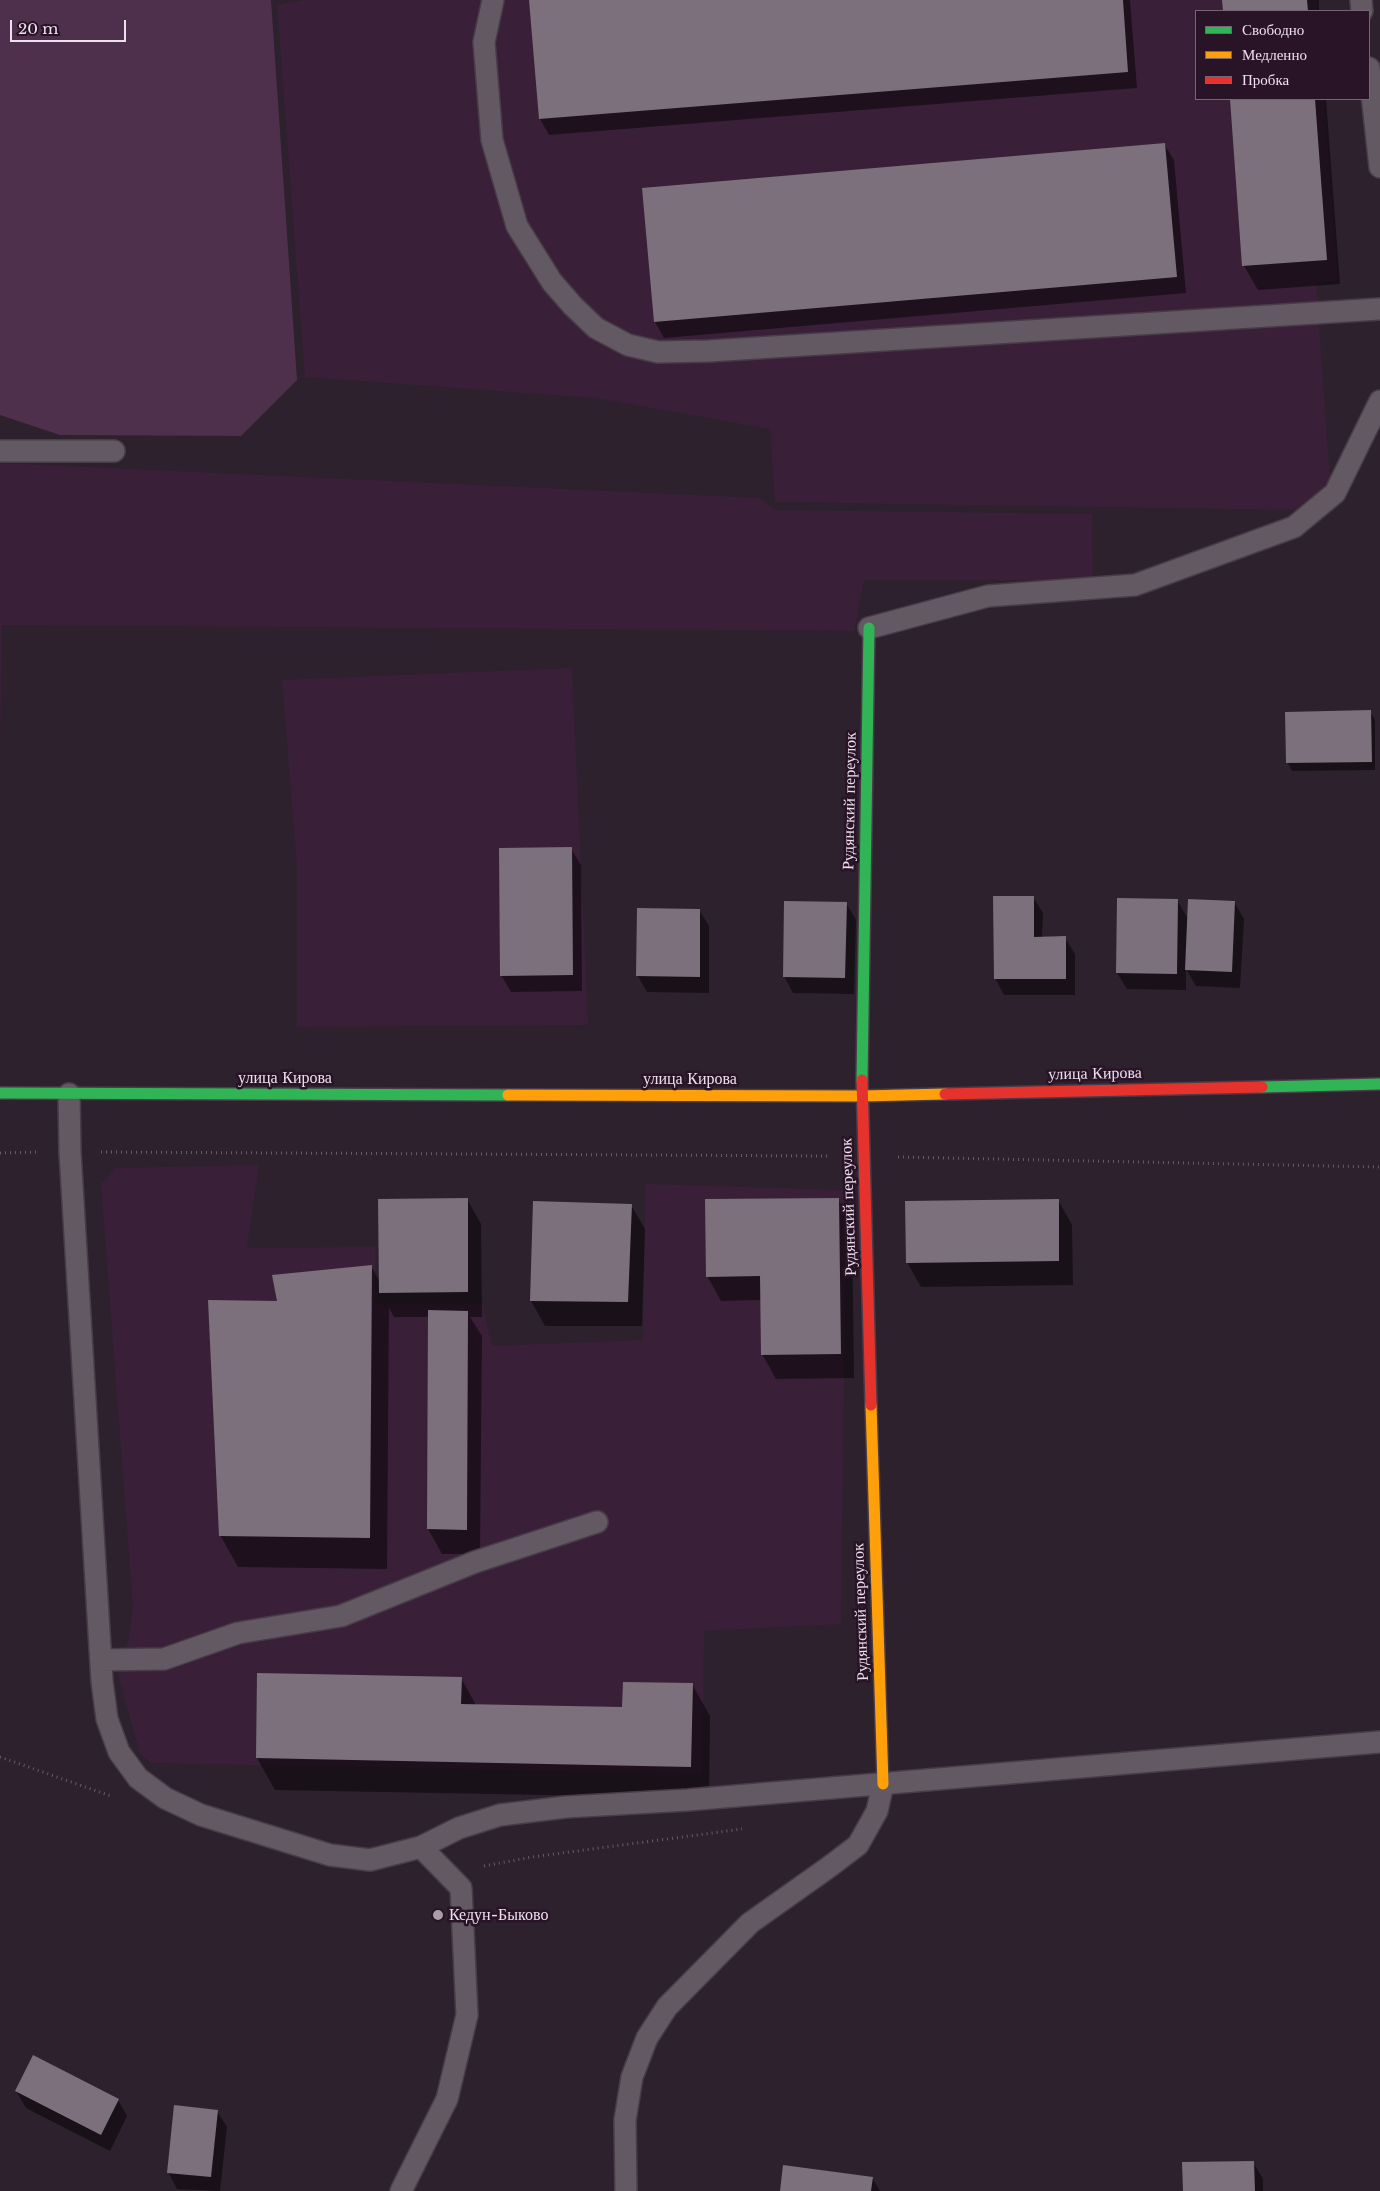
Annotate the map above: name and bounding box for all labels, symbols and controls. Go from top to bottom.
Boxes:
scale bar [12,10,129,42]
legend [1195,10,1370,100]
text: 20 m [18,19,58,38]
text: Свободно [1242,20,1304,39]
text: Медленно [1242,45,1307,64]
text: Пробка [1242,70,1289,89]
street label: Рудянский переулок [839,732,861,870]
street label: улица Кирова [1048,1064,1142,1084]
street label: улица Кирова [238,1068,332,1088]
street label: улица Кирова [643,1069,737,1089]
street label: Рудянский переулок [837,1138,861,1276]
street label: Рудянский переулок [849,1543,873,1681]
place label: Кедун-Быково [449,1905,548,1925]
marker: Кедун-Быково [431,1908,445,1922]

